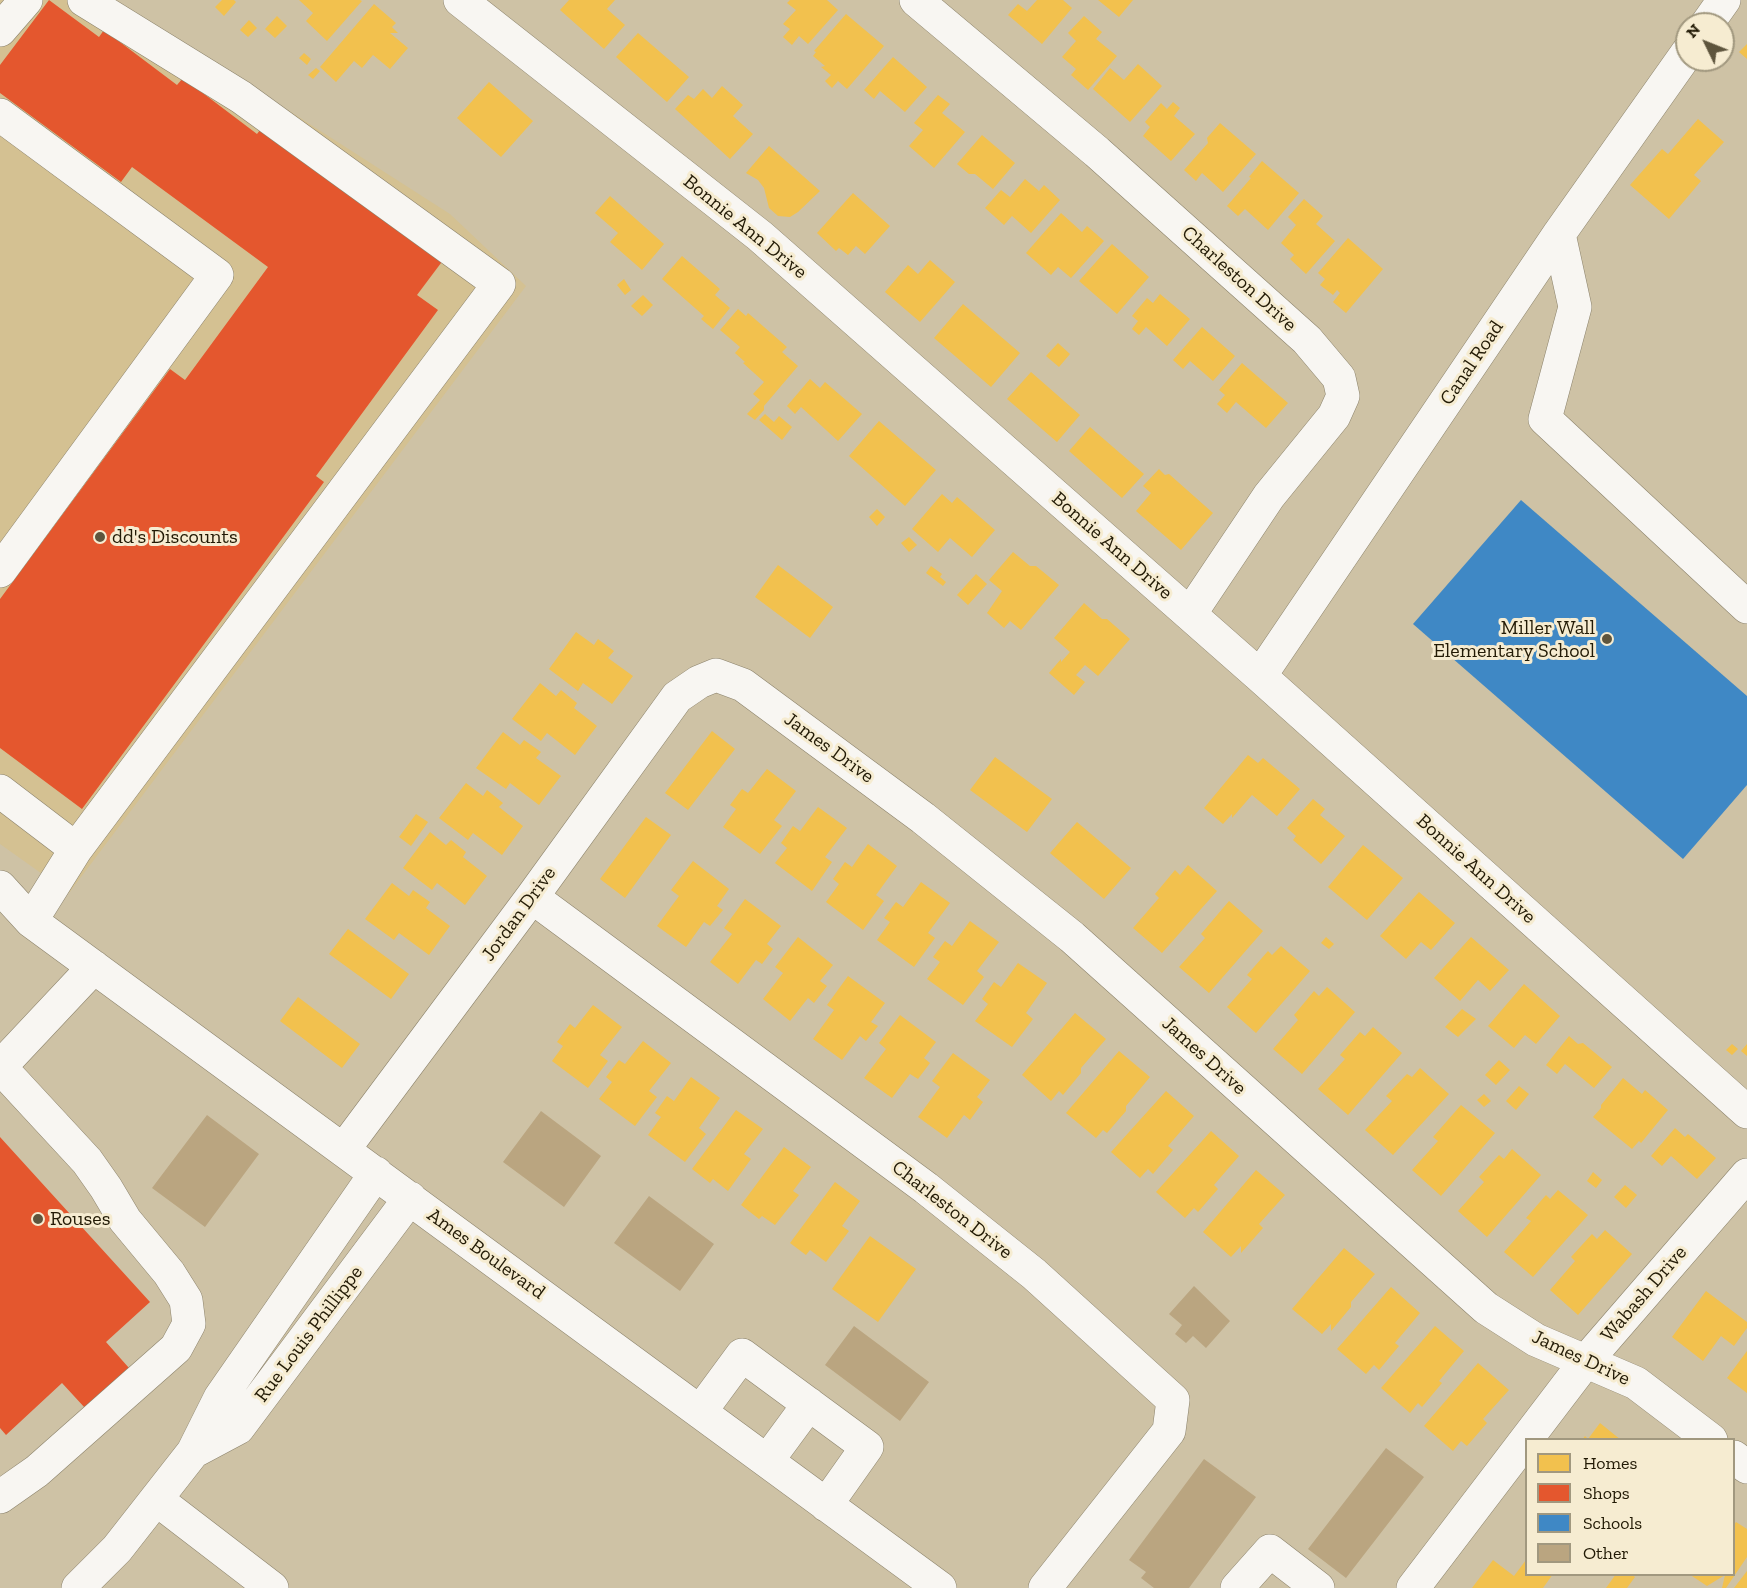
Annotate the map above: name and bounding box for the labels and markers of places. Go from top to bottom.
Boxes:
place label: dd's Discounts [112,525,238,549]
marker: dd's Discounts [93,530,107,544]
place label: Miller Wall Elementary School [1433,616,1595,663]
marker: Miller Wall Elementary School [1600,632,1614,646]
place label: Rouses [50,1207,110,1231]
marker: Rouses [31,1212,45,1226]

